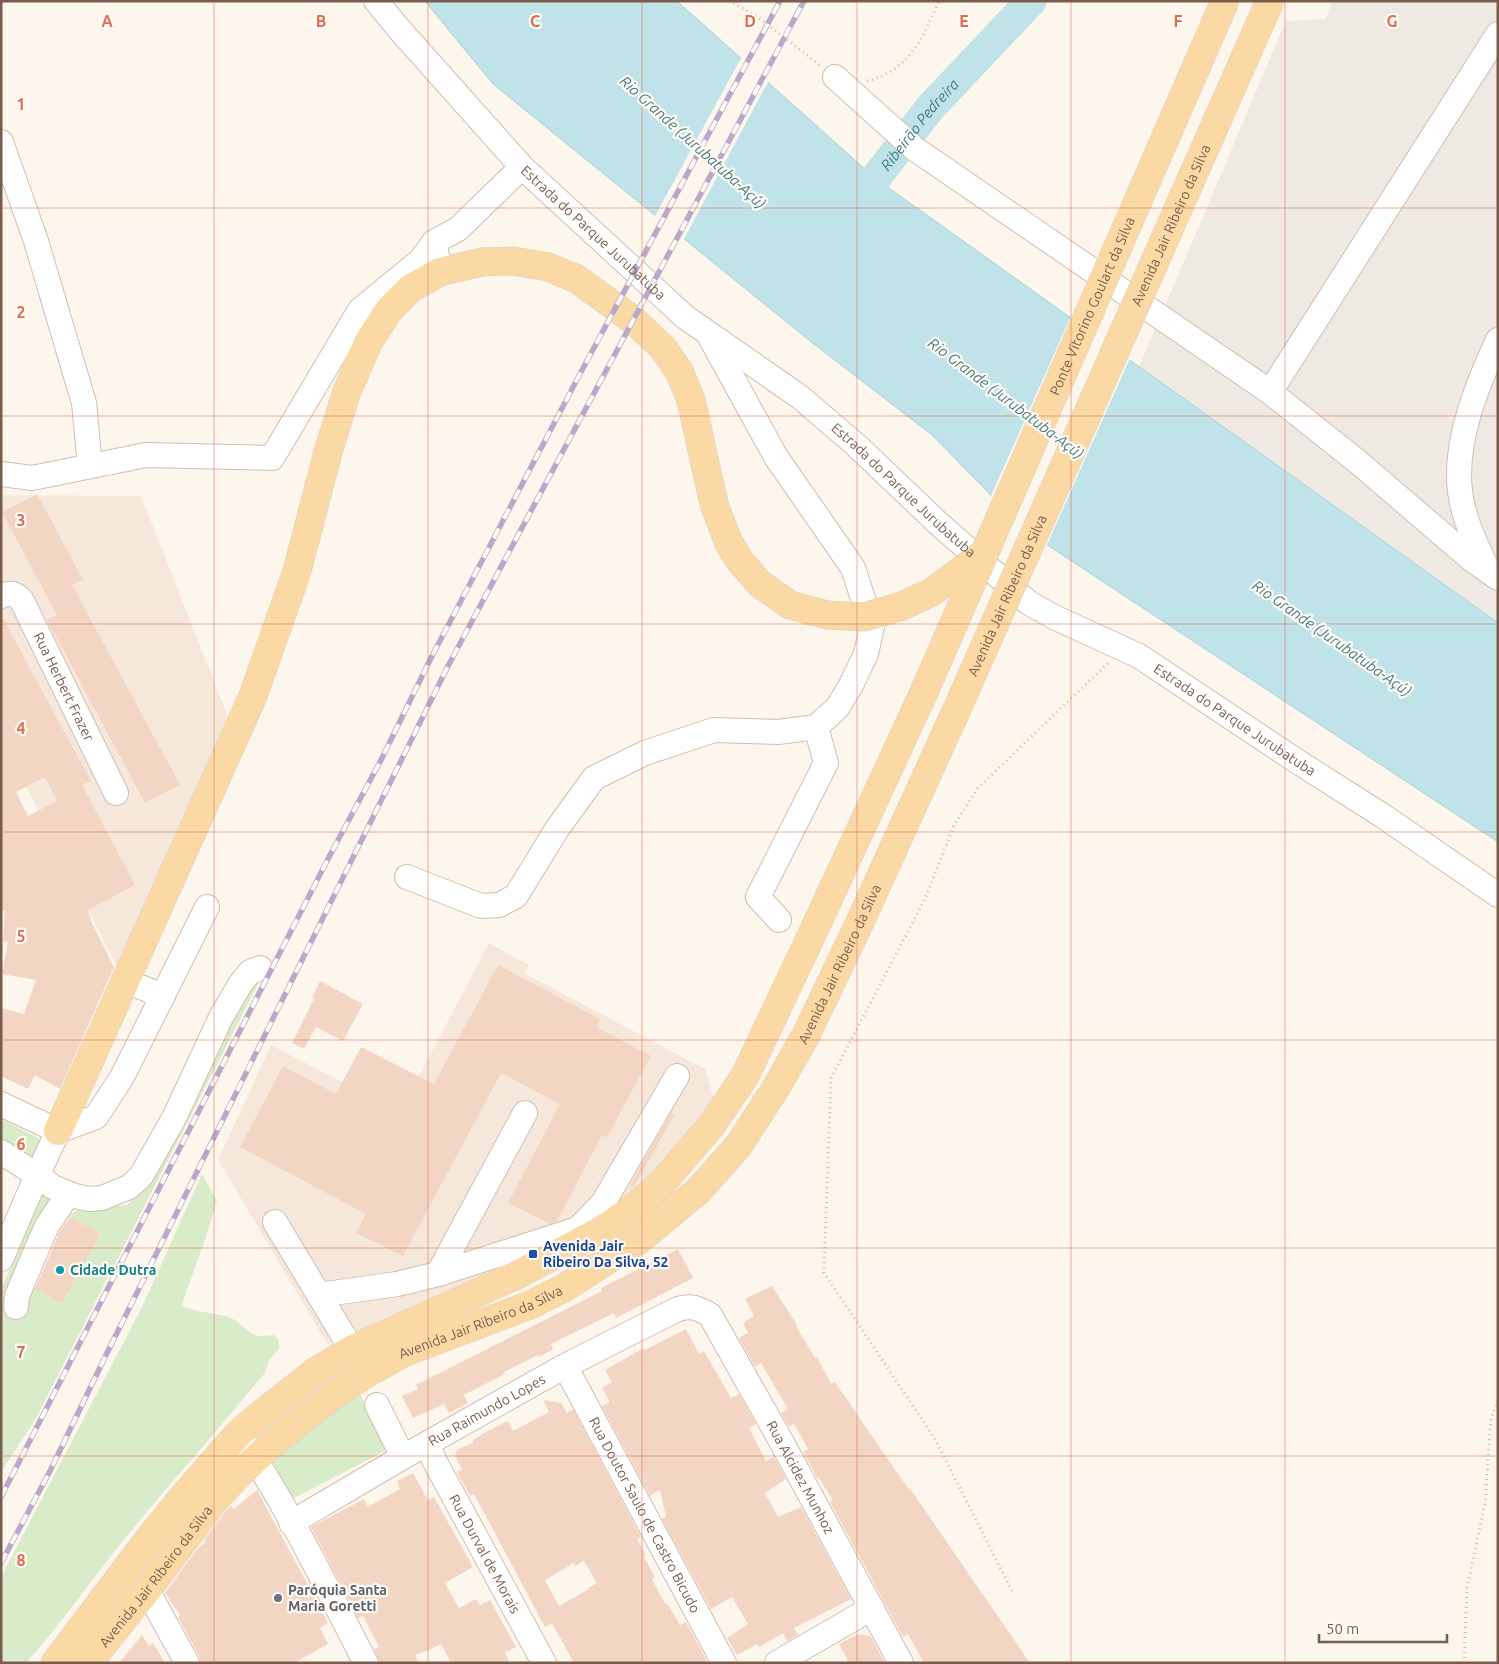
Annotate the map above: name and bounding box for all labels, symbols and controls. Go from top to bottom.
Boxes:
text: A [101,12,113,30]
text: B [316,12,326,30]
text: C [530,12,540,30]
text: D [744,12,756,30]
text: E [959,12,969,30]
text: F [1174,12,1183,30]
text: G [1386,12,1398,30]
water label: Rio Grande (Jurubatuba-Açú) [617,72,769,212]
water label: Ribeirão Pedreira [877,75,962,173]
text: 1 [16,95,26,113]
street label: Avenida Jair Ribeiro da Silva [1128,142,1214,308]
street label: Estrada do Parque Jurubatuba [518,162,669,303]
street label: Ponte Vitorino Goulart da Silva [1046,214,1138,398]
text: 2 [16,303,26,321]
water label: Rio Grande (Jurubatuba-Açú) [925,334,1087,462]
street label: Estrada do Parque Jurubatuba [828,420,979,561]
text: 3 [16,511,26,529]
street label: Avenida Jair Ribeiro da Silva [964,512,1050,679]
water label: Rio Grande (Jurubatuba-Açú) [1249,577,1415,700]
street label: Rua Herbert Frazer [31,630,98,744]
street label: Estrada do Parque Jurubatuba [1151,660,1319,779]
text: 4 [16,719,26,737]
street label: Avenida Jair Ribeiro da Silva [795,882,884,1047]
text: 5 [16,927,26,945]
text: 6 [16,1135,26,1153]
place label: Avenida Jair Ribeiro Da Silva, 52 [543,1238,669,1270]
marker: Avenida Jair Ribeiro Da Silva, 52 [527,1248,539,1260]
place label: Cidade Dutra [70,1262,156,1278]
marker: Cidade Dutra [54,1264,66,1276]
street label: Avenida Jair Ribeiro da Silva [396,1282,565,1362]
text: 7 [16,1343,26,1361]
street label: Rua Raimundo Lopes [425,1371,548,1449]
street label: Rua Doutor Saulo de Castro Bicudo [586,1414,704,1616]
street label: Rua Alcidez Munhoz [763,1418,838,1537]
street label: Rua Durval de Morais [446,1492,524,1616]
street label: Avenida Jair Ribeiro da Silva [96,1502,216,1650]
text: 8 [16,1551,26,1569]
place label: Paróquia Santa Maria Goretti [288,1582,387,1614]
marker: Paróquia Santa Maria Goretti [272,1592,284,1604]
scale bar [1319,1612,1446,1644]
text: 50 m [1326,1620,1359,1637]

